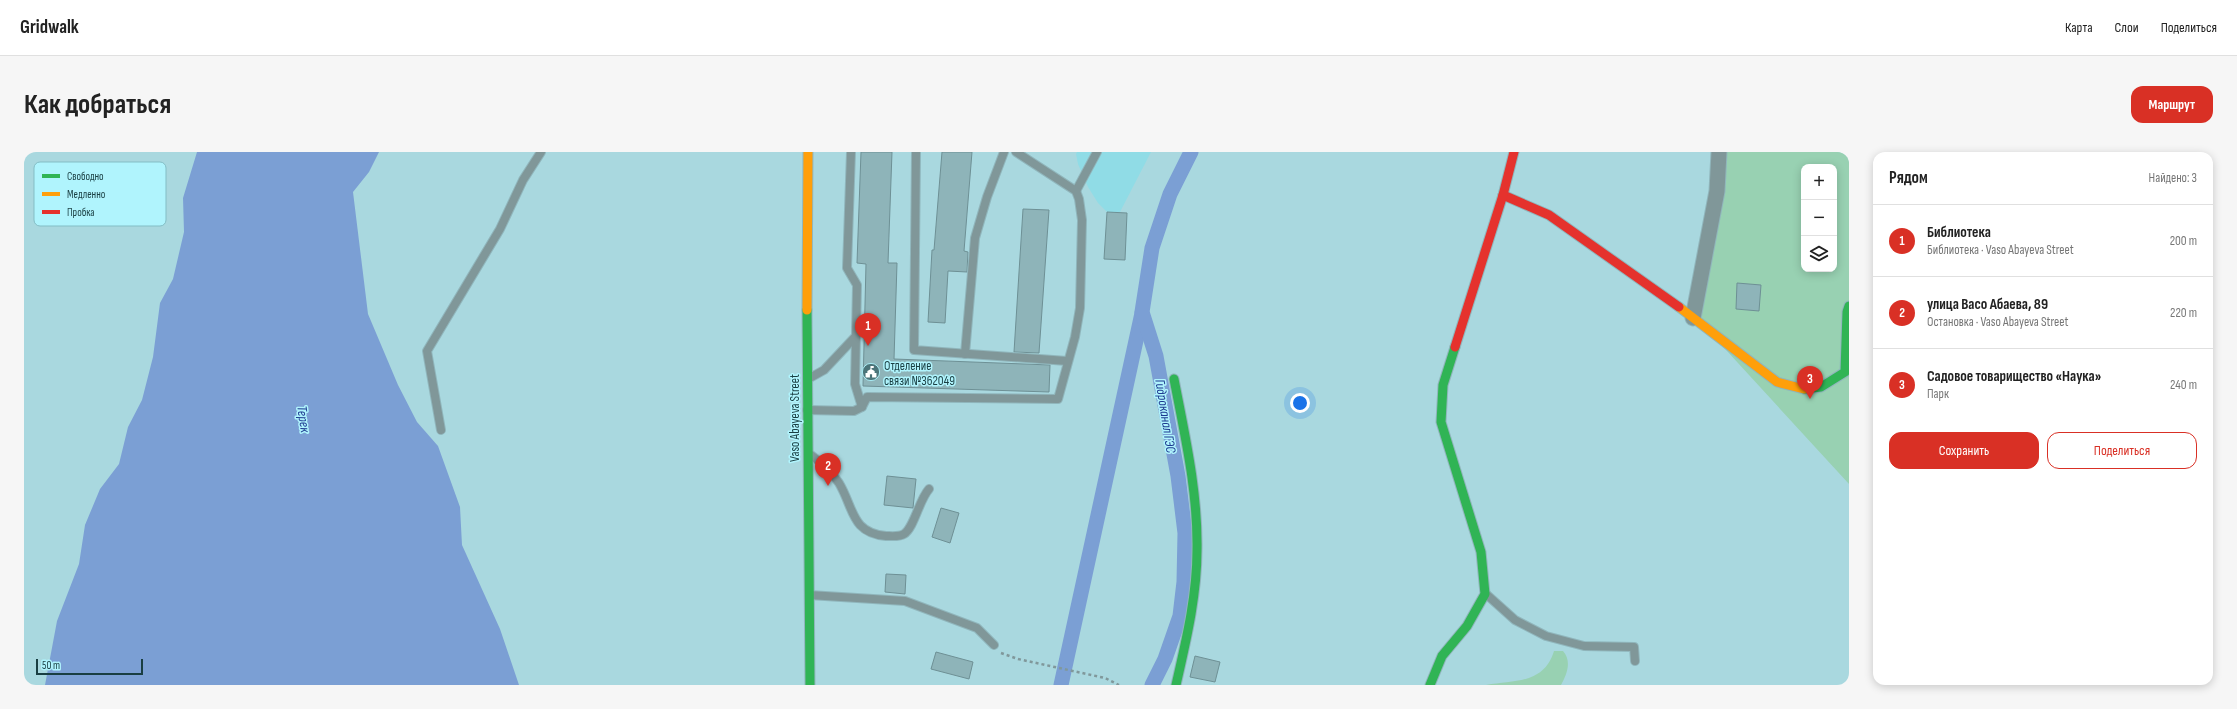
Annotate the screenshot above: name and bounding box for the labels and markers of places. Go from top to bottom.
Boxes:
pin: 1 [855,313,881,346]
place label: Отделение связи №362049 [884,358,955,389]
public building icon: Отделение связи №362049 [861,362,881,382]
pin: 3 [1797,366,1823,399]
pin: 2 [815,453,841,486]

